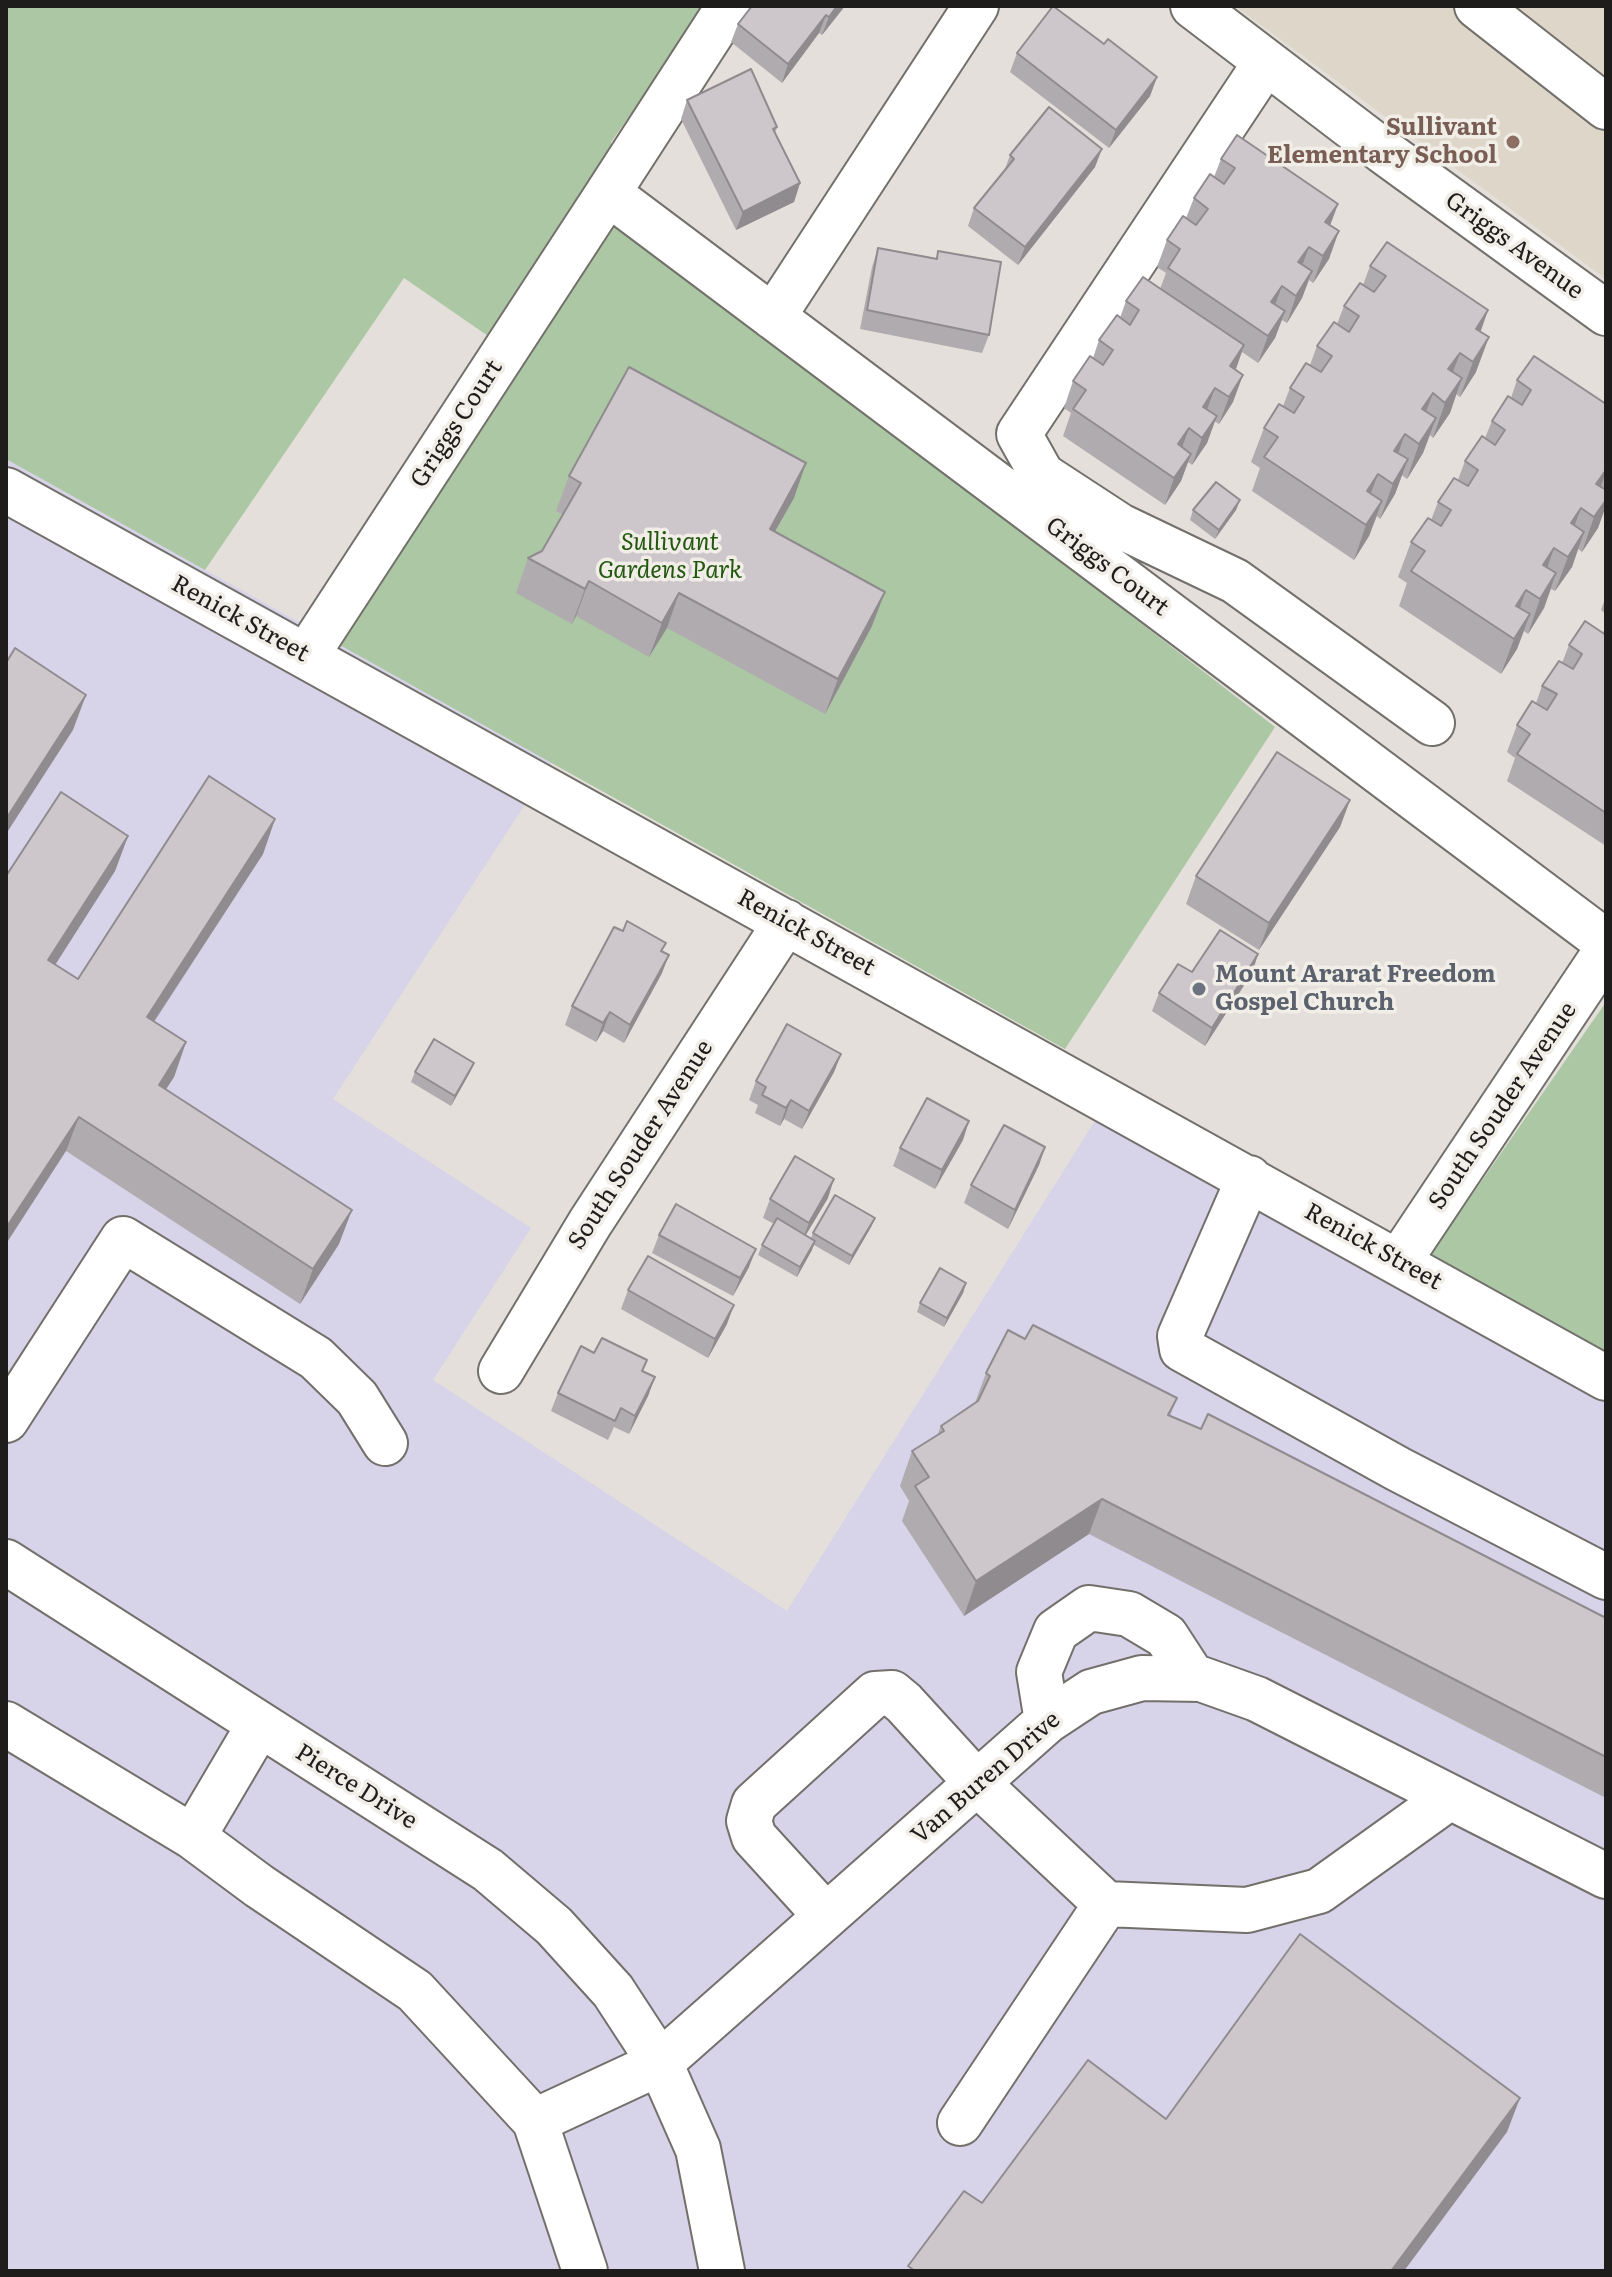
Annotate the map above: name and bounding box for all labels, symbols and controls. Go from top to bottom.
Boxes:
place label: Sullivant Elementary School [1267,114,1497,170]
marker: Sullivant Elementary School [1504,133,1522,151]
street label: Griggs Avenue [1439,186,1589,306]
street label: Griggs Court [405,355,509,493]
street label: Griggs Court [1040,511,1174,623]
park label: Sullivant Gardens Park [598,529,742,585]
street label: Renick Street [166,569,314,669]
street label: Renick Street [732,883,880,983]
place label: Mount Ararat Freedom Gospel Church [1215,961,1496,1017]
marker: Mount Ararat Freedom Gospel Church [1190,980,1208,998]
street label: South Souder Avenue [1423,997,1583,1215]
street label: South Souder Avenue [563,1035,719,1255]
street label: Renick Street [1299,1197,1447,1297]
street label: Van Buren Drive [906,1706,1066,1850]
street label: Pierce Drive [290,1738,422,1836]

